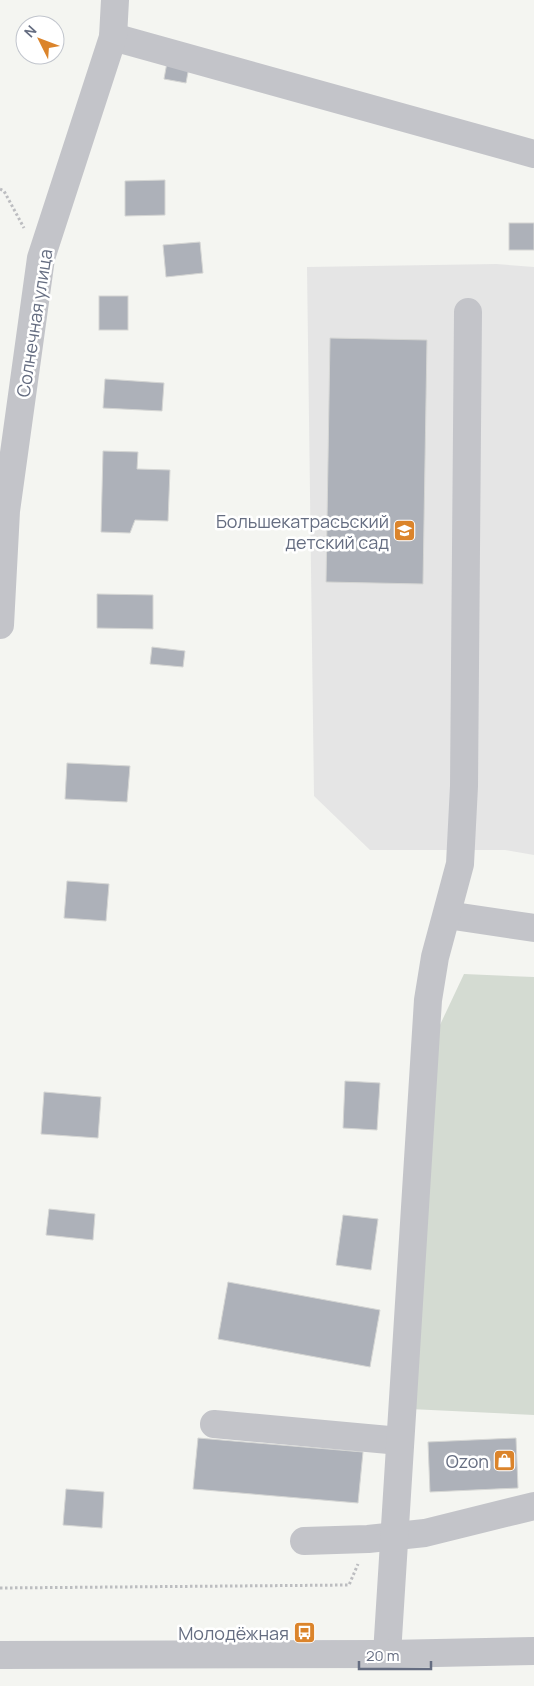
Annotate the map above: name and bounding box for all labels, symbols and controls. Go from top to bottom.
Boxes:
north arrow [15,15,65,65]
text: N [20,21,40,41]
street label: Солнечная улица [10,247,58,399]
place label: Большекатрасьский детский сад [216,509,389,554]
school or university icon: Большекатрасьский детский сад [393,519,417,543]
place label: Ozon [446,1449,489,1473]
shop icon: Ozon [493,1449,517,1473]
place label: Молодёжная [178,1621,289,1645]
bus stop icon: Молодёжная [293,1621,317,1645]
scale bar [359,1638,432,1670]
text: 20 m [366,1645,399,1666]

